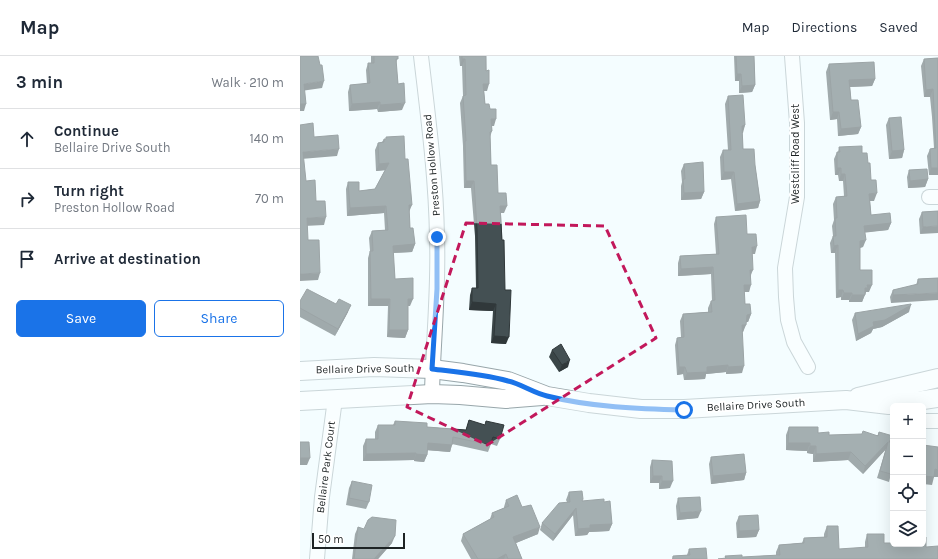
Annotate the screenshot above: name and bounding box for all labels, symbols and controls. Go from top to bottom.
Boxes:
text: Map [20,17,59,39]
text: Map [742,19,770,36]
text: Directions [792,19,857,36]
text: Saved [879,19,918,36]
text: 3 min [16,72,63,92]
text: Walk · 210 m [211,75,284,90]
street label: Westcliff Road West [789,104,802,204]
street label: Preston Hollow Road [421,113,443,217]
text: Continue [54,122,119,140]
icon: ahead [16,128,38,150]
text: 140 m [249,131,284,146]
text: Bellaire Drive South [54,140,171,155]
text: Turn right [54,182,124,200]
icon: right [16,188,38,210]
text: 70 m [255,191,284,206]
text: Preston Hollow Road [54,200,175,215]
route end [428,228,446,246]
icon: arrive [16,248,38,270]
text: Arrive at destination [54,250,201,268]
button: Save [16,300,146,337]
button: Share [154,300,284,337]
street label: Bellaire Drive South [316,362,414,376]
street label: Bellaire Drive South [706,396,806,414]
route start [675,401,693,419]
map controls [890,403,926,547]
button: + [890,403,926,439]
street label: Bellaire Park Court [314,420,338,514]
button: − [890,439,926,475]
button: locate [890,475,926,511]
button: layers [890,511,926,547]
scale bar [312,531,405,550]
text: 50 m [318,533,344,546]

